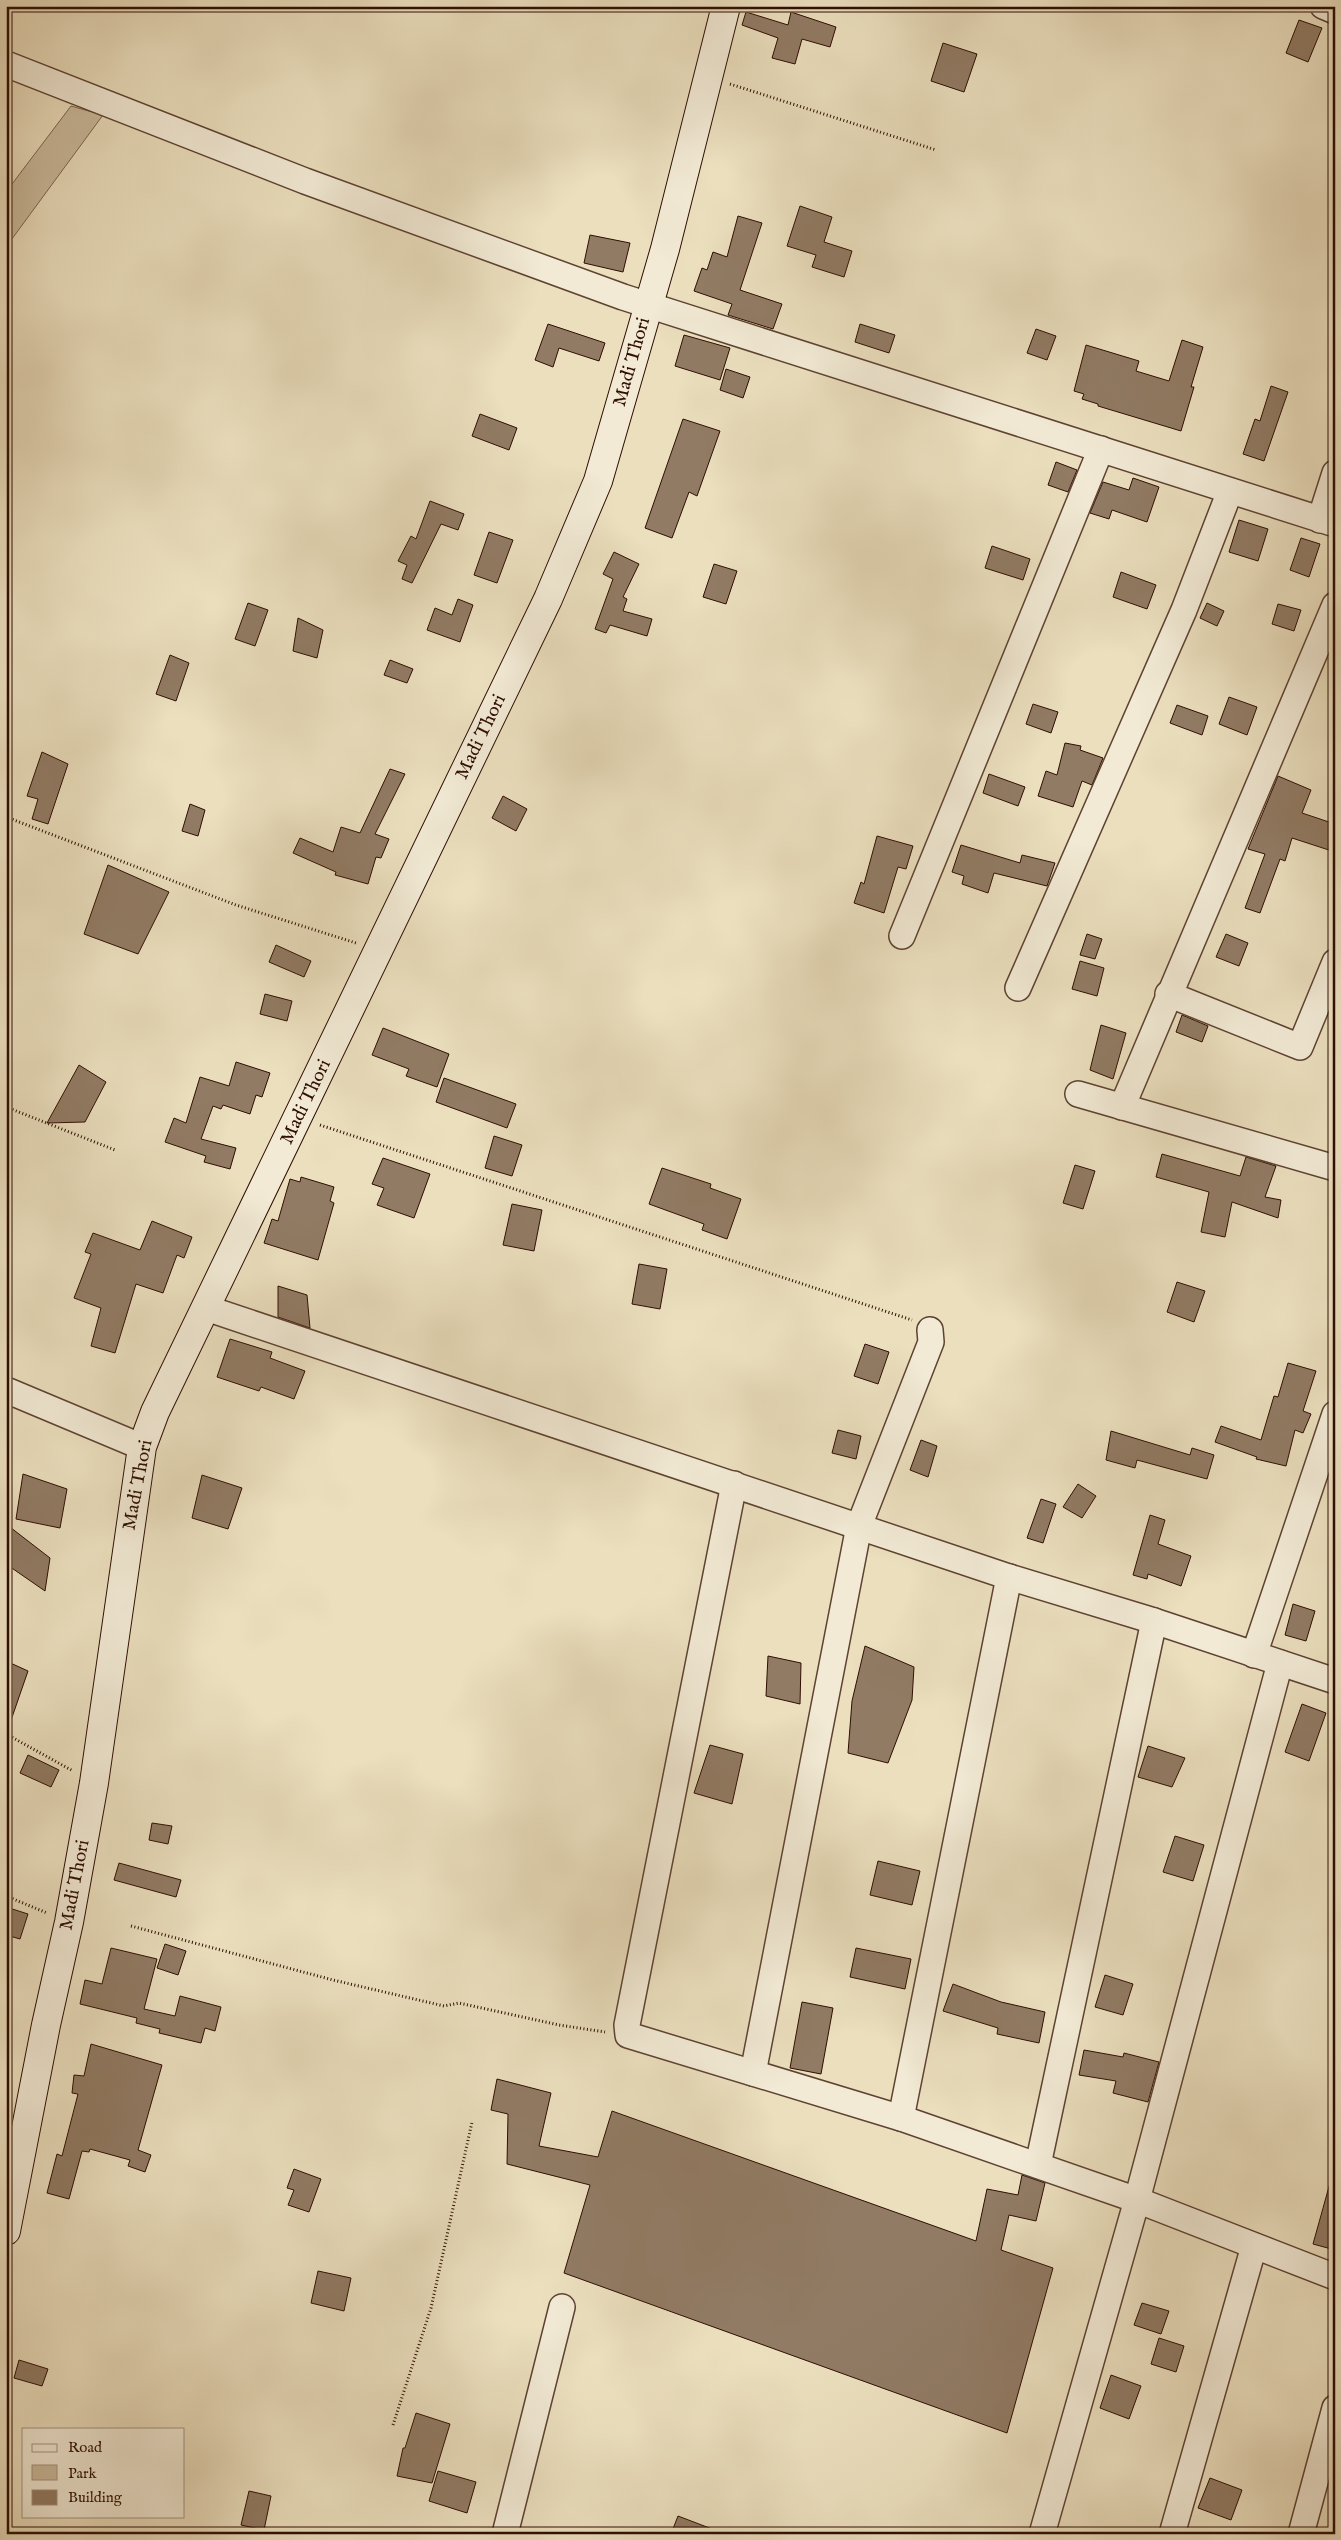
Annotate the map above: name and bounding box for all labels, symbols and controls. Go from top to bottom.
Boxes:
street label: Madi Thori [608,315,656,409]
street label: Madi Thori [450,691,512,783]
street label: Madi Thori [275,1056,337,1148]
street label: Madi Thori [117,1438,159,1532]
street label: Madi Thori [54,1838,96,1932]
legend [22,2428,185,2518]
text: Road [68,2438,103,2457]
text: Park [68,2464,98,2483]
text: Building [68,2488,123,2507]

